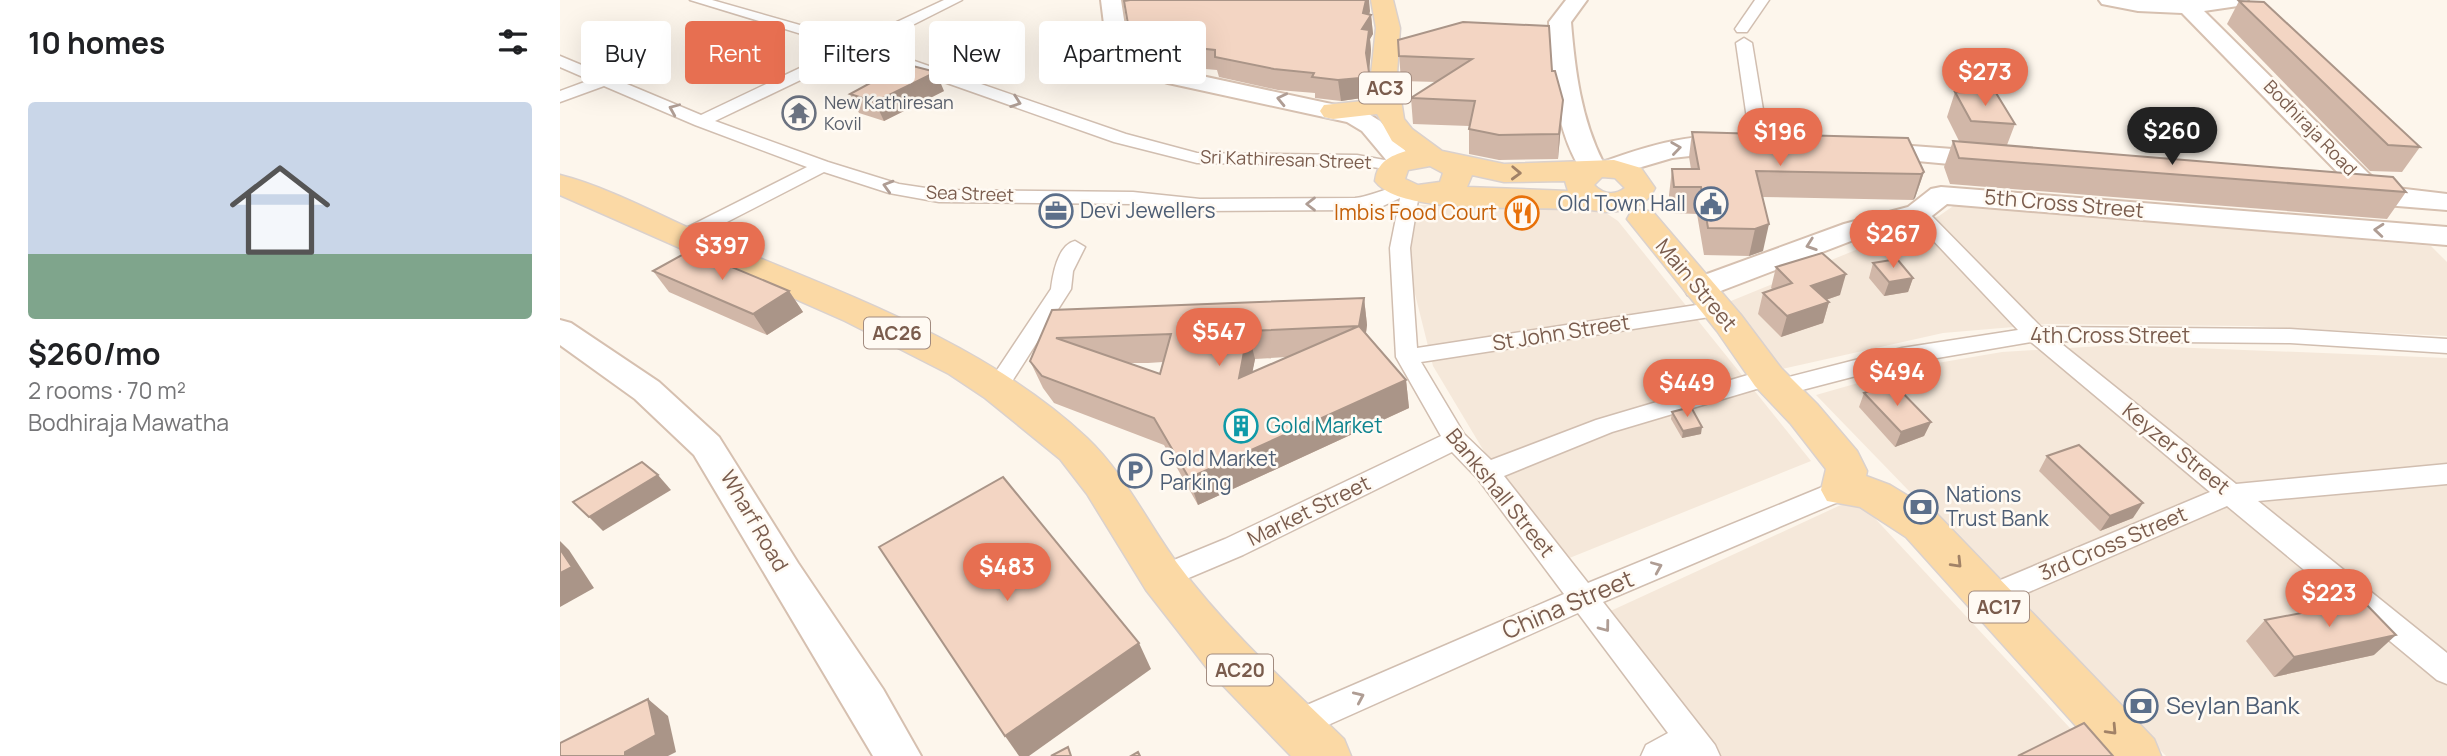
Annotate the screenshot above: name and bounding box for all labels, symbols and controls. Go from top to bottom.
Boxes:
chip: Buy [581,21,671,84]
chip: Rent [685,21,785,84]
chip: Filters [799,21,915,84]
chip: New [929,21,1025,84]
chip: Apartment [1039,21,1206,84]
text: 10 homes [28,22,165,63]
icon: filters [494,23,532,61]
pin: $273 [1944,48,2026,108]
text: $273 [1958,55,2012,87]
road number: AC3 [1359,72,1411,104]
street label: Bodhiraja Road [2259,74,2362,180]
place label: New Kathiresan Kovil [824,90,954,135]
one-way arrow [1276,93,1288,108]
temple icon: New Kathiresan Kovil [780,94,818,132]
one-way arrow [1010,94,1022,108]
one-way arrow [669,104,681,118]
pin: $196 [1739,108,1821,168]
pin: $260 [2131,108,2213,167]
text: $260 [2143,114,2201,146]
text: $196 [1753,115,1807,147]
one-way arrow [1670,141,1682,156]
street label: Sri Kathiresan Street [1200,144,1372,174]
icon: home [217,147,343,273]
one-way arrow [1511,165,1522,181]
street label: Sea Street [926,179,1014,207]
one-way arrow [883,180,895,195]
street label: 5th Cross Street [1983,182,2145,224]
public building icon: Old Town Hall [1692,185,1730,223]
place label: Old Town Hall [1558,189,1686,217]
office icon: Devi Jewellers [1037,192,1075,230]
restaurant icon: Imbis Food Court [1503,194,1541,232]
place label: Devi Jewellers [1080,196,1216,224]
one-way arrow [1305,196,1315,212]
place label: Imbis Food Court [1334,198,1497,226]
pin: $267 [1852,210,1934,270]
text: $267 [1866,217,1920,249]
pin: $397 [681,222,763,282]
one-way arrow [2373,223,2384,238]
text: $397 [695,229,749,261]
street label: Main Street [1650,232,1744,336]
one-way arrow [1805,237,1817,251]
street label: St John Street [1490,307,1631,357]
pin: $547 [1178,308,1260,368]
text: $547 [1192,315,1246,347]
road number: AC26 [864,318,930,348]
street label: 4th Cross Street [2030,321,2190,349]
text: $260/mo [28,333,160,374]
pin: $494 [1856,348,1938,408]
text: $494 [1869,355,1925,387]
pin: $449 [1646,360,1728,419]
text: $449 [1659,366,1715,398]
text: 2 rooms · 70 m² [28,374,186,406]
street label: Keyzer Street [2117,396,2236,500]
text: Bodhiraja Mawatha [28,406,229,438]
building icon: Gold Market [1222,407,1260,445]
place label: Gold Market [1266,411,1383,439]
street label: Bankshall Street [1440,422,1561,563]
place label: Gold Market Parking [1160,444,1277,496]
parking icon: Gold Market Parking [1116,452,1154,490]
street label: Wharf Road [715,465,795,576]
street label: Market Street [1242,468,1375,552]
place label: Nations Trust Bank [1946,480,2049,532]
bank icon: Nations Trust Bank [1902,488,1940,526]
street label: 3rd Cross Street [2034,499,2191,587]
pin: $483 [966,544,1048,603]
text: $483 [979,550,1035,582]
one-way arrow [1949,555,1962,568]
street label: China Street [1497,561,1638,646]
one-way arrow [1651,561,1663,575]
pin: $223 [2288,570,2370,629]
text: $223 [2301,576,2357,608]
road number: AC17 [1969,592,2029,622]
one-way arrow [1597,619,1609,631]
road number: AC20 [1207,654,1273,685]
bank icon: Seylan Bank [2122,687,2160,725]
place label: Seylan Bank [2166,688,2301,721]
one-way arrow [1352,691,1364,705]
one-way arrow [2104,722,2116,735]

